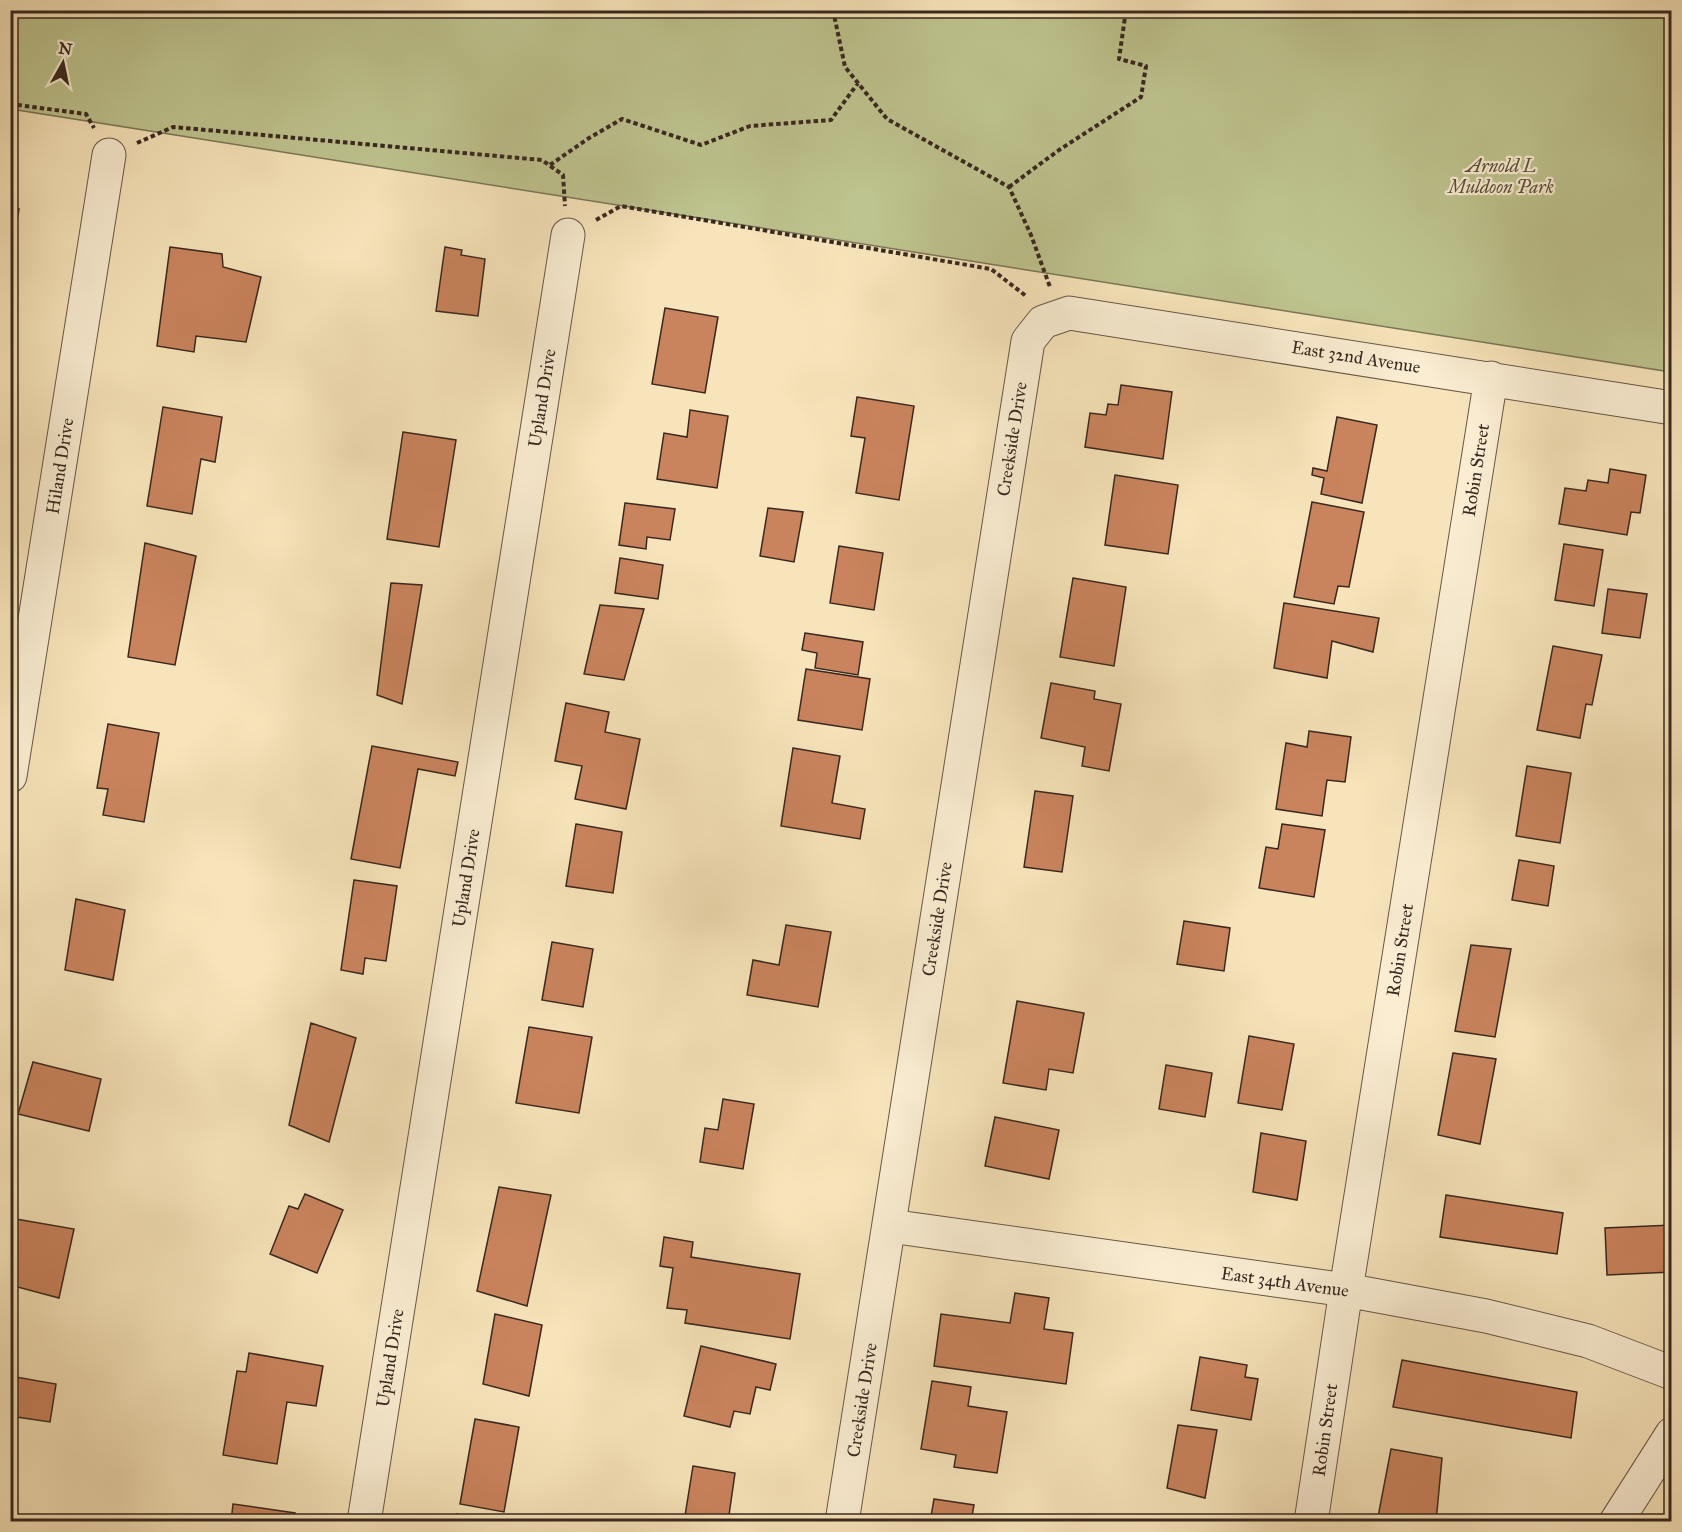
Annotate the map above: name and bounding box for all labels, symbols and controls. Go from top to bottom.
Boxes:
north arrow [33,33,93,93]
text: N [57,38,74,59]
park label: Arnold L Muldoon Park [1446,155,1554,198]
street label: East 32nd Avenue [1290,336,1422,378]
street label: Upland Drive [523,347,561,449]
street label: Creekside Drive [992,380,1032,498]
street label: Hiland Drive [42,416,78,516]
street label: Robin Street [1458,421,1494,518]
street label: Upland Drive [447,827,485,929]
street label: Creekside Drive [917,860,957,978]
street label: Robin Street [1382,901,1418,998]
street label: East 34th Avenue [1220,1262,1350,1302]
street label: Upland Drive [371,1307,409,1409]
street label: Creekside Drive [842,1341,882,1459]
street label: Robin Street [1308,1381,1342,1478]

